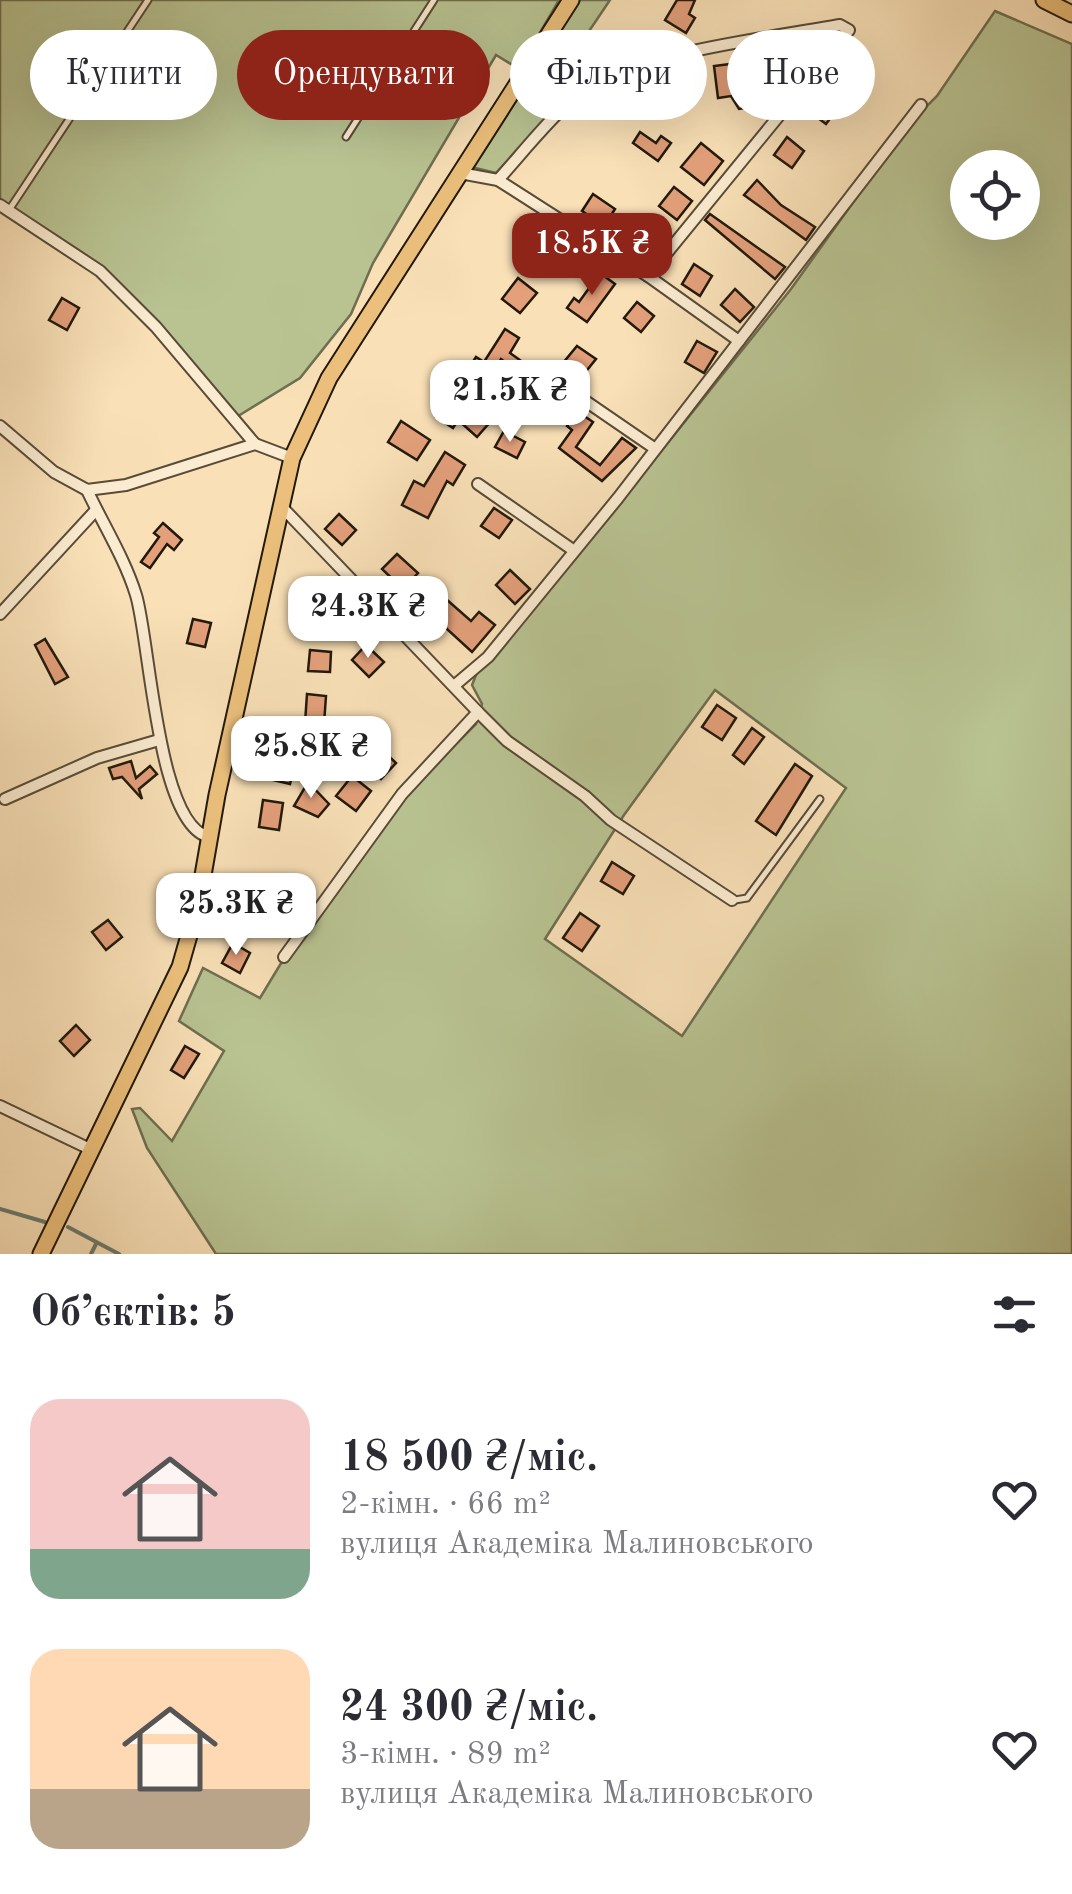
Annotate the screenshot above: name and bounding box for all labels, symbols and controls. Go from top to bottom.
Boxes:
chip: Купити [30,30,217,120]
chip: Орендувати [237,30,490,120]
chip: Фільтри [510,30,707,120]
chip: Нове [727,30,875,120]
map controls [950,150,1040,240]
button: locate [950,150,1040,240]
pin: 18.5K ₴ [500,213,684,298]
text: 18.5K ₴ [534,229,650,261]
pin: 21.5K ₴ [418,360,602,445]
text: 21.5K ₴ [452,376,568,408]
pin: 24.3K ₴ [276,576,460,661]
text: 24.3K ₴ [310,592,426,624]
pin: 25.8K ₴ [219,716,403,801]
text: 25.8K ₴ [253,732,369,764]
pin: 25.3K ₴ [144,873,328,958]
text: 25.3K ₴ [178,889,294,921]
icon: filters [987,1287,1042,1342]
text: Об’єктів: 5 [30,1293,236,1335]
text: 18 500 ₴/міс. [340,1438,598,1480]
icon: home [110,1439,230,1559]
icon: heart [987,1472,1042,1527]
text: 2-кімн. · 66 m² [340,1489,551,1521]
text: вулиця Академіка Малиновського [340,1529,814,1561]
text: 24 300 ₴/міс. [340,1688,598,1730]
icon: home [110,1689,230,1809]
icon: heart [987,1722,1042,1777]
text: 3-кімн. · 89 m² [340,1739,551,1771]
text: вулиця Академіка Малиновського [340,1779,814,1811]

